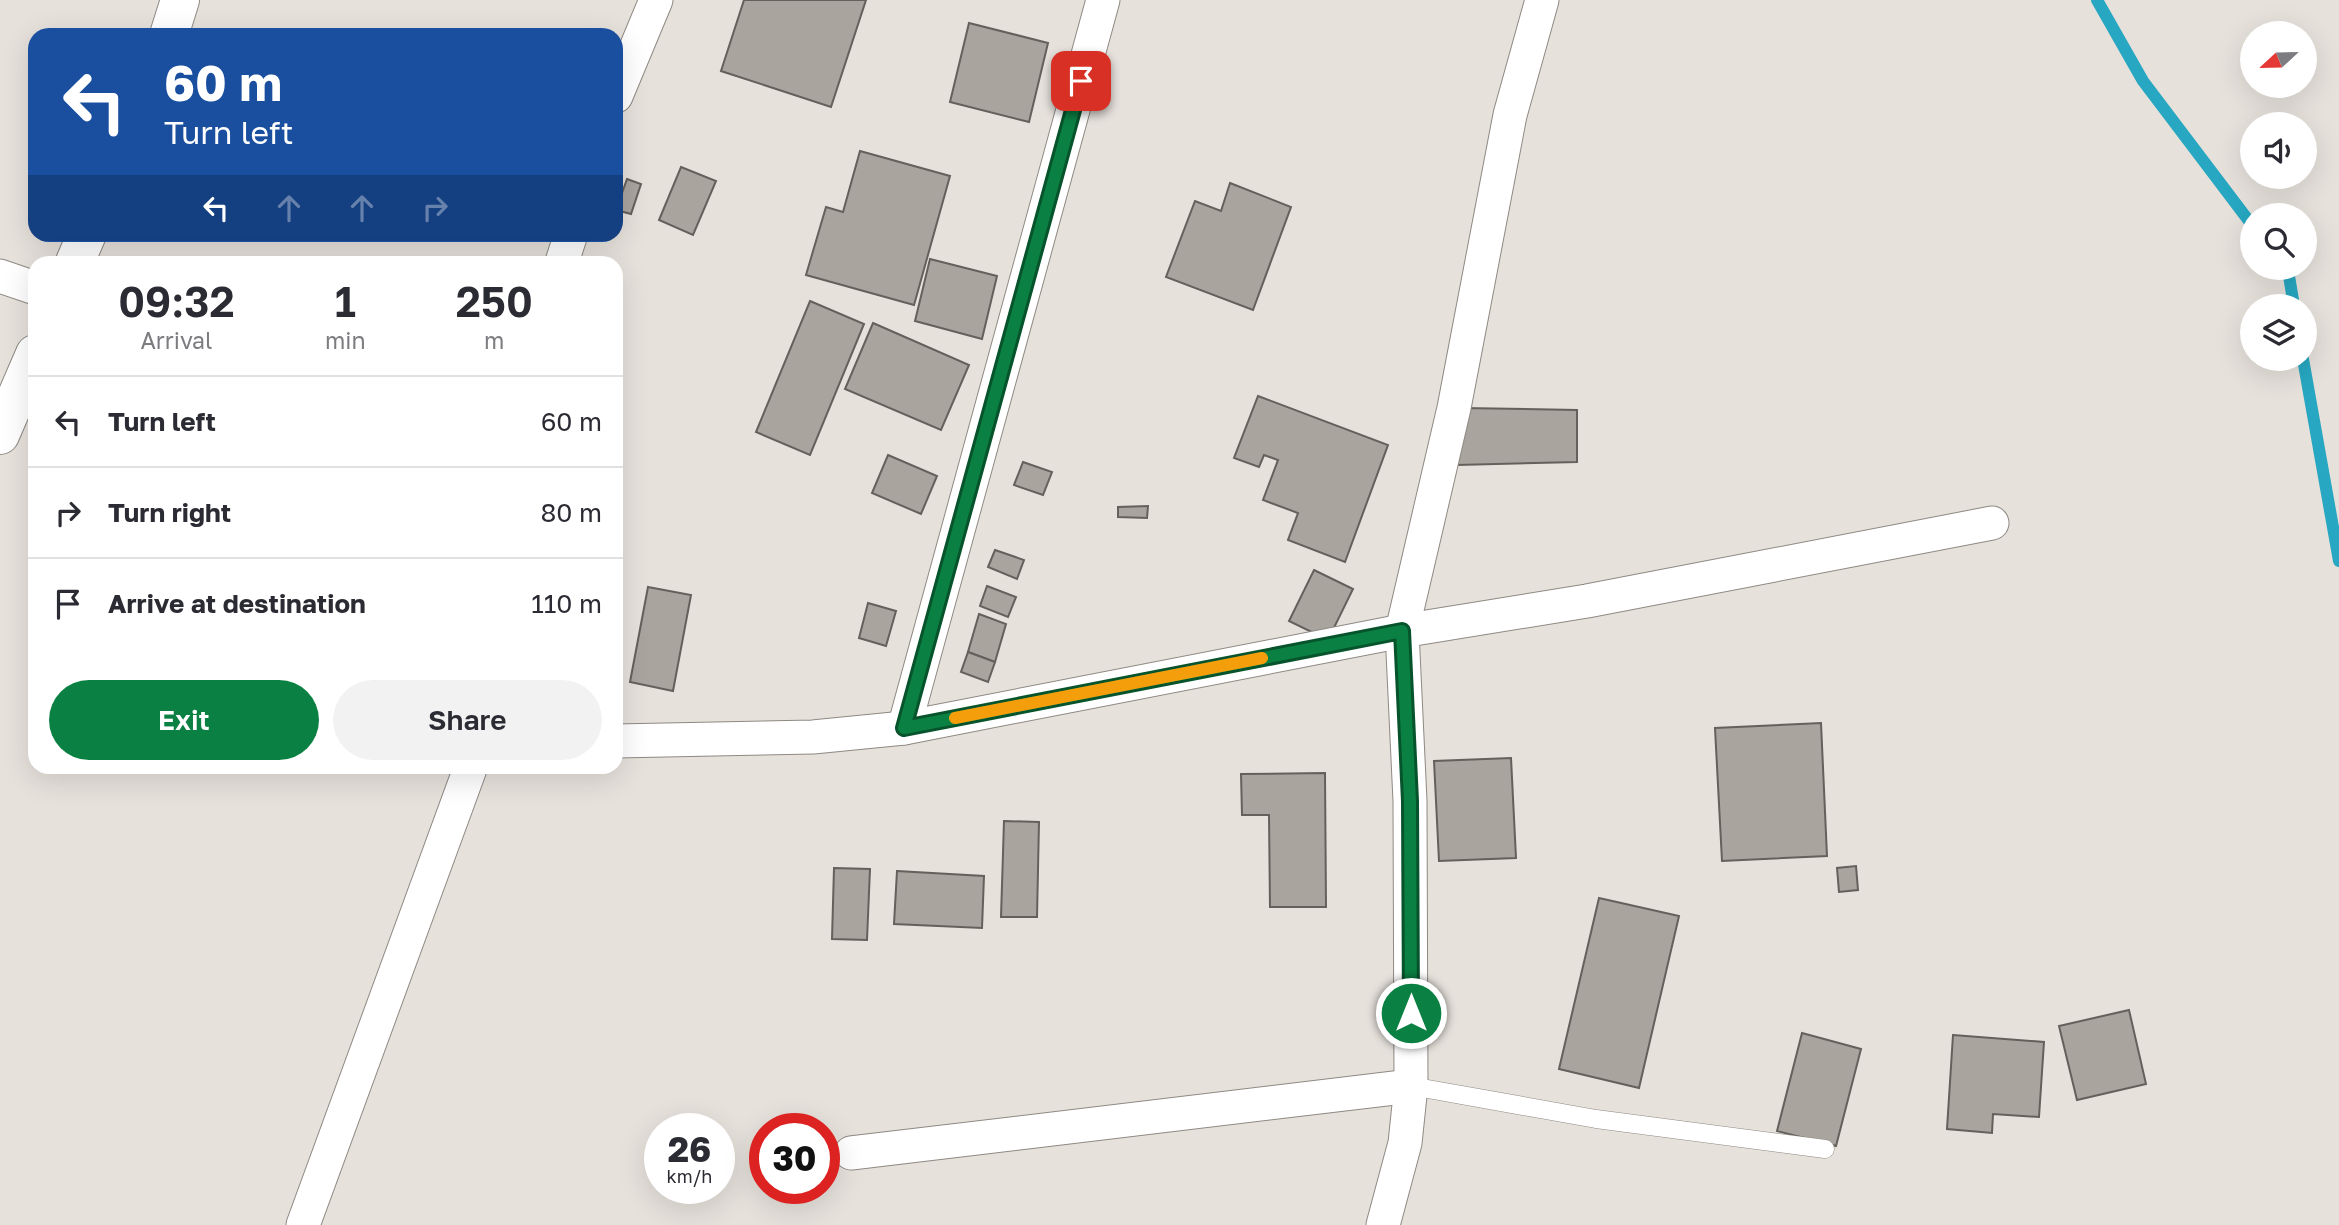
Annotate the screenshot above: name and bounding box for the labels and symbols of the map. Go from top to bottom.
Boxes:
north arrow [2240,21,2317,98]
pin [1051,51,1111,111]
position arrow [1374,976,1448,1050]
speed limit sign: 30 [749,1113,840,1204]

